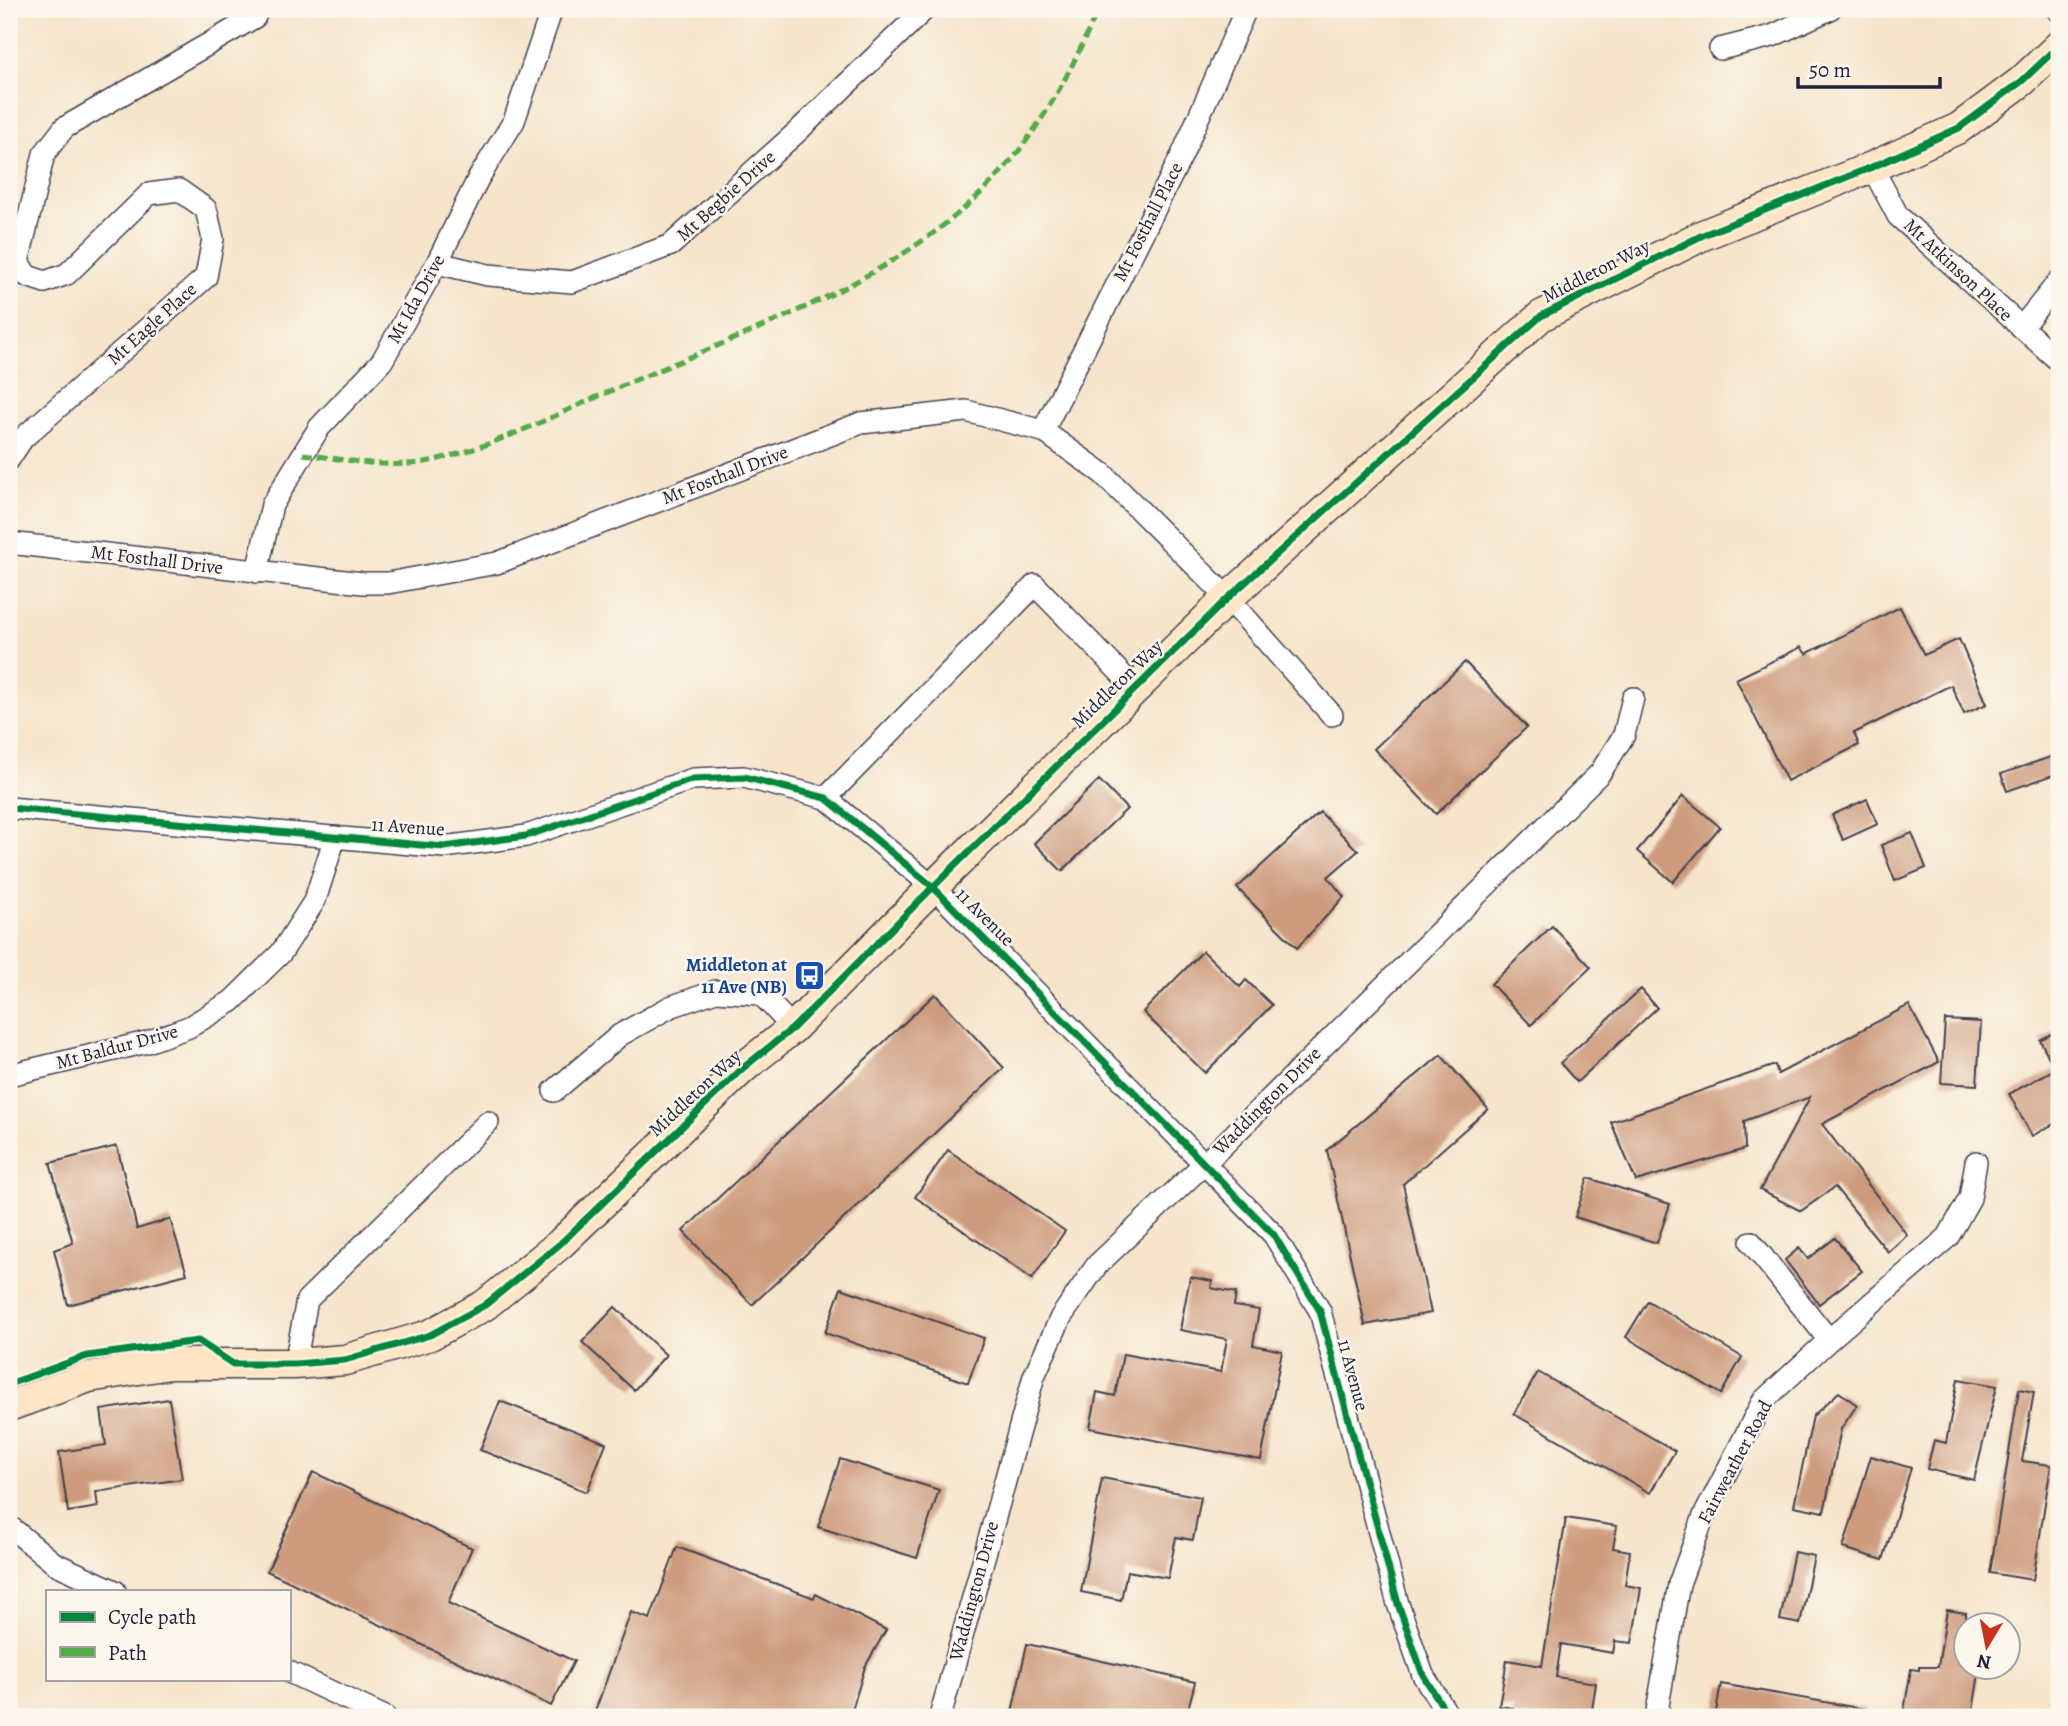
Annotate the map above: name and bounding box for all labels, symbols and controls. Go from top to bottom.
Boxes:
scale bar [1798,46,1940,90]
text: 50 m [1809,56,1851,84]
street label: Mt Begbie Drive [671,144,781,248]
street label: Mt Fosthall Place [1107,158,1189,286]
street label: Mt Atkinson Place [1898,213,2018,327]
street label: Middleton Way [1538,232,1655,309]
street label: Mt Ida Drive [381,250,451,348]
street label: Mt Eagle Place [101,277,203,371]
street label: Mt Fosthall Drive [658,439,792,511]
street label: Mt Fosthall Drive [89,539,225,581]
street label: Middleton Way [1066,633,1169,734]
street label: 11 Avenue [371,811,445,843]
street label: 11 Avenue [950,882,1020,952]
place label: Middleton at 11 Ave (NB) [686,952,788,1000]
bus stop icon: Middleton at 11 Ave (NB) [793,959,827,993]
street label: Mt Baldur Drive [53,1018,181,1076]
street label: Waddington Drive [1206,1041,1327,1162]
street label: Middleton Way [643,1043,747,1143]
street label: 11 Avenue [1331,1336,1375,1414]
street label: Fairweather Road [1691,1395,1779,1528]
street label: Waddington Drive [943,1518,1005,1665]
legend [46,1590,290,1680]
text: Cycle path [108,1603,197,1631]
north arrow [1952,1610,2022,1680]
text: Path [108,1639,147,1667]
text: N [1975,1648,1993,1676]

